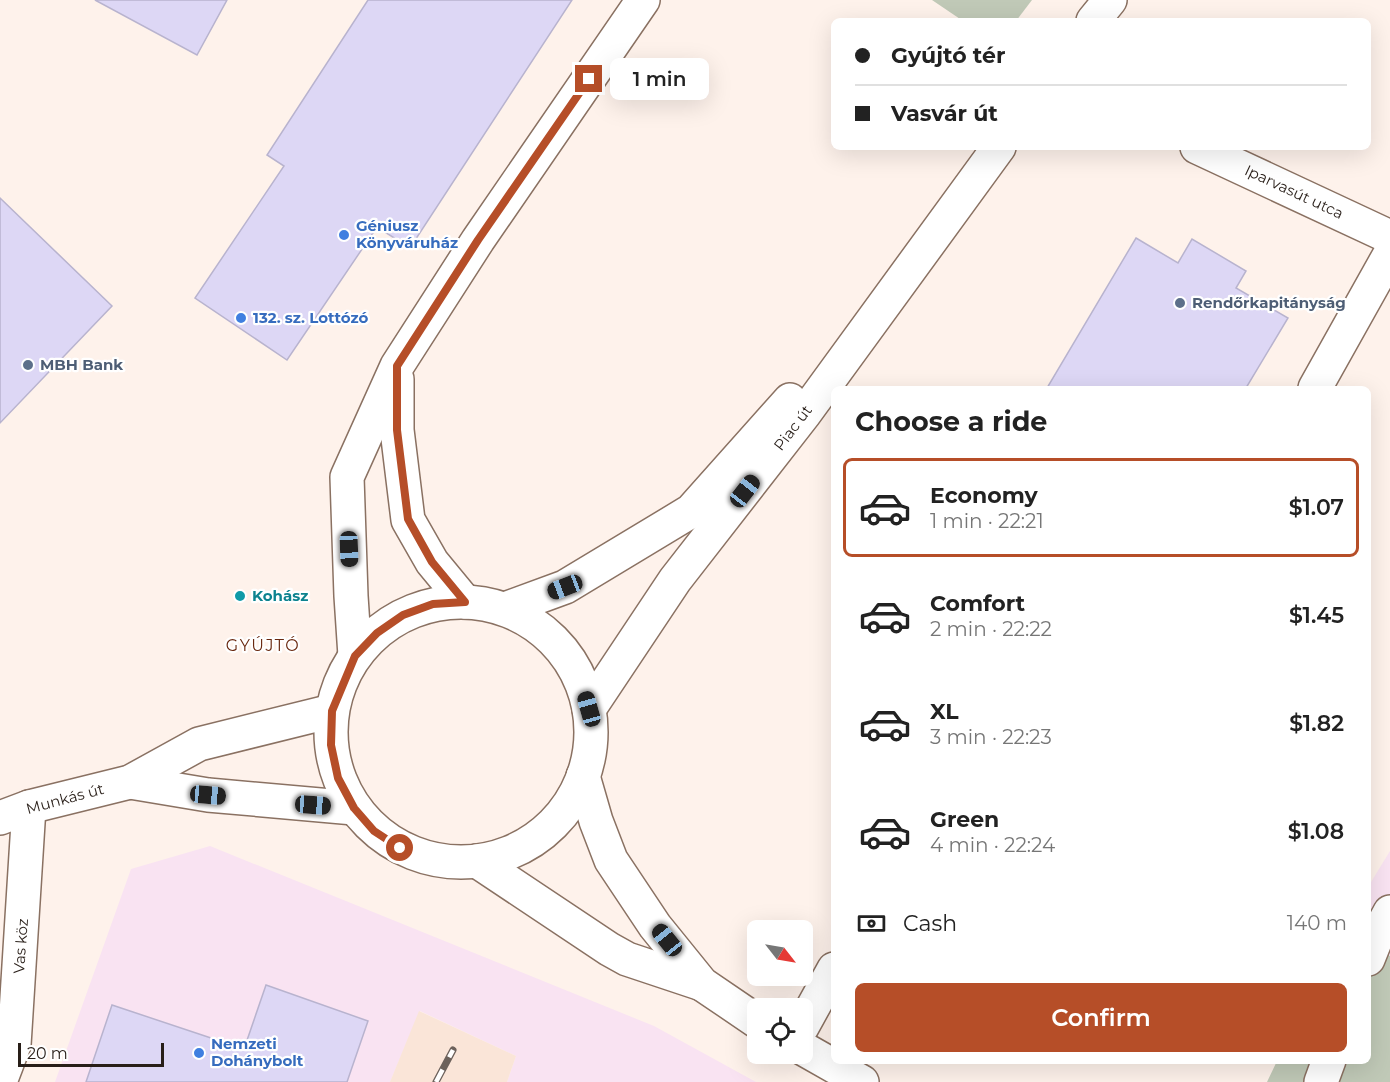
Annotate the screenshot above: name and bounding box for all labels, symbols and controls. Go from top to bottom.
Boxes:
text: Gyújtó tér [891,42,1005,69]
callout: 1 min [610,58,709,100]
route end [575,65,602,92]
text: 1 min [633,67,686,91]
text: Vasvár út [891,100,998,127]
street label: Iparvasút utca [1242,160,1347,223]
place label: Géniusz Könyváruház [356,216,458,252]
marker: Géniusz Könyváruház [337,228,351,242]
place label: Rendőrkapitányság [1192,293,1346,312]
marker: Rendőrkapitányság [1173,296,1187,310]
place label: 132. sz. Lottózó [253,308,368,327]
marker: 132. sz. Lottózó [234,311,248,325]
place label: MBH Bank [40,355,123,374]
marker: MBH Bank [21,358,35,372]
street label: Piac út [769,401,816,454]
text: Choose a ride [855,405,1047,438]
car [727,471,763,511]
icon: car [858,481,912,535]
text: Economy [930,482,1038,509]
text: $1.07 [1289,494,1344,521]
text: 1 min · 22:21 [930,509,1044,533]
car [339,531,359,567]
car [545,572,585,602]
place label: Kohász [252,586,308,605]
marker: Kohász [233,589,247,603]
icon: car [858,589,912,643]
text: Comfort [930,590,1025,617]
text: $1.45 [1289,602,1344,629]
text: 2 min · 22:22 [930,617,1052,641]
district label: GYÚJTÓ [226,636,300,655]
car [575,689,603,729]
icon: car [858,697,912,751]
text: XL [930,698,959,725]
text: $1.82 [1289,710,1344,737]
text: 3 min · 22:23 [930,725,1052,749]
street label: Munkás út [24,779,106,818]
car [189,784,227,806]
car [294,795,332,815]
icon: car [858,805,912,859]
text: Green [930,806,999,833]
text: $1.08 [1288,818,1344,845]
text: 4 min · 22:24 [930,833,1055,857]
route start [386,834,413,861]
icon: cash [855,907,888,940]
text: Cash [903,910,957,937]
text: 140 m [1287,911,1347,935]
street label: Vas köz [9,917,32,974]
car [649,920,685,960]
north arrow [747,920,813,986]
map controls [747,920,813,1064]
button: Confirm [855,983,1347,1052]
button: locate [747,998,813,1064]
place label: Nemzeti Dohánybolt [211,1034,304,1070]
scale bar [18,1040,164,1068]
text: 20 m [27,1044,68,1063]
marker: Nemzeti Dohánybolt [192,1046,206,1060]

